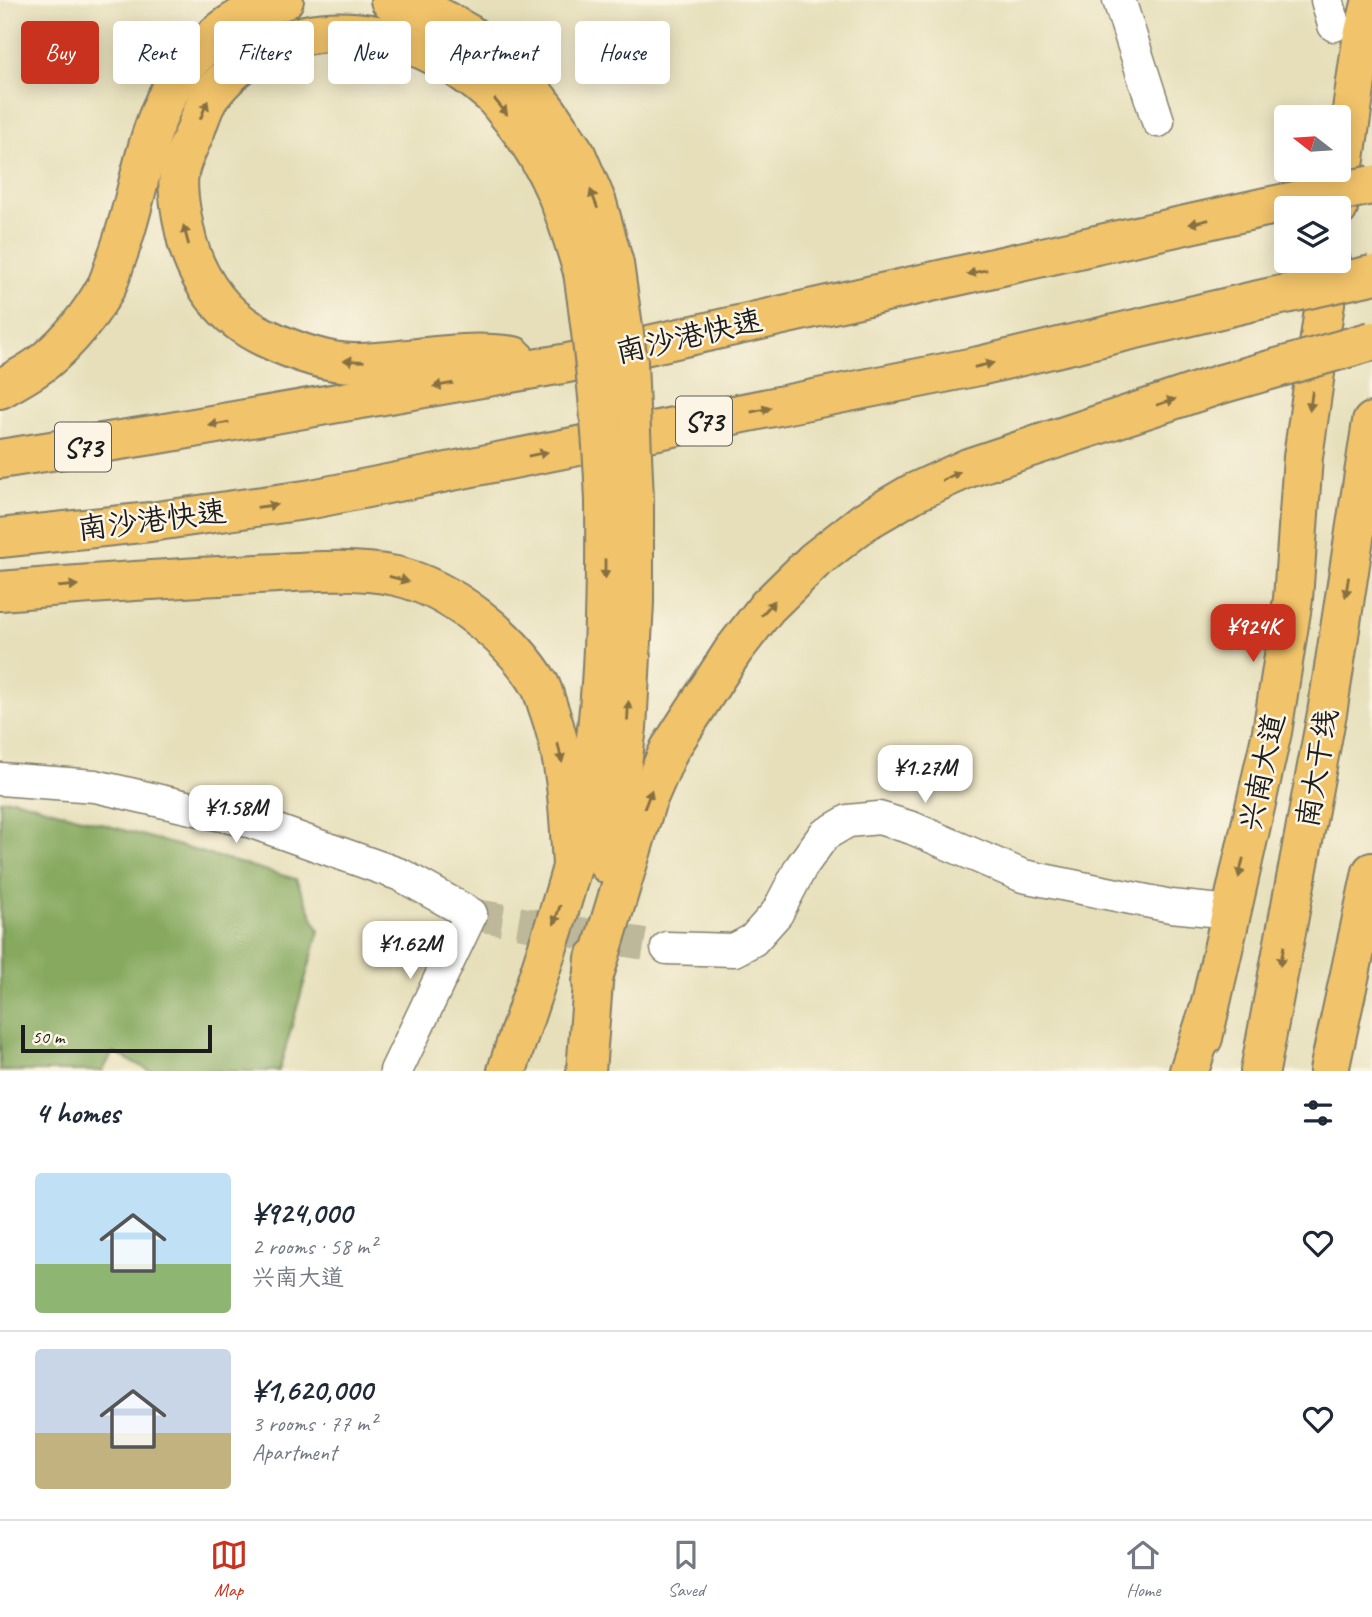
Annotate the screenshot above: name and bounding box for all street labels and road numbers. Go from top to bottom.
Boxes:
street label: 南沙港快速 [612,301,766,371]
road number: S73 [676,396,732,446]
road number: S73 [55,422,111,472]
street label: 南沙港快速 [75,492,229,548]
street label: 南大干线 [1288,706,1346,830]
street label: 兴南大道 [1231,709,1293,835]

